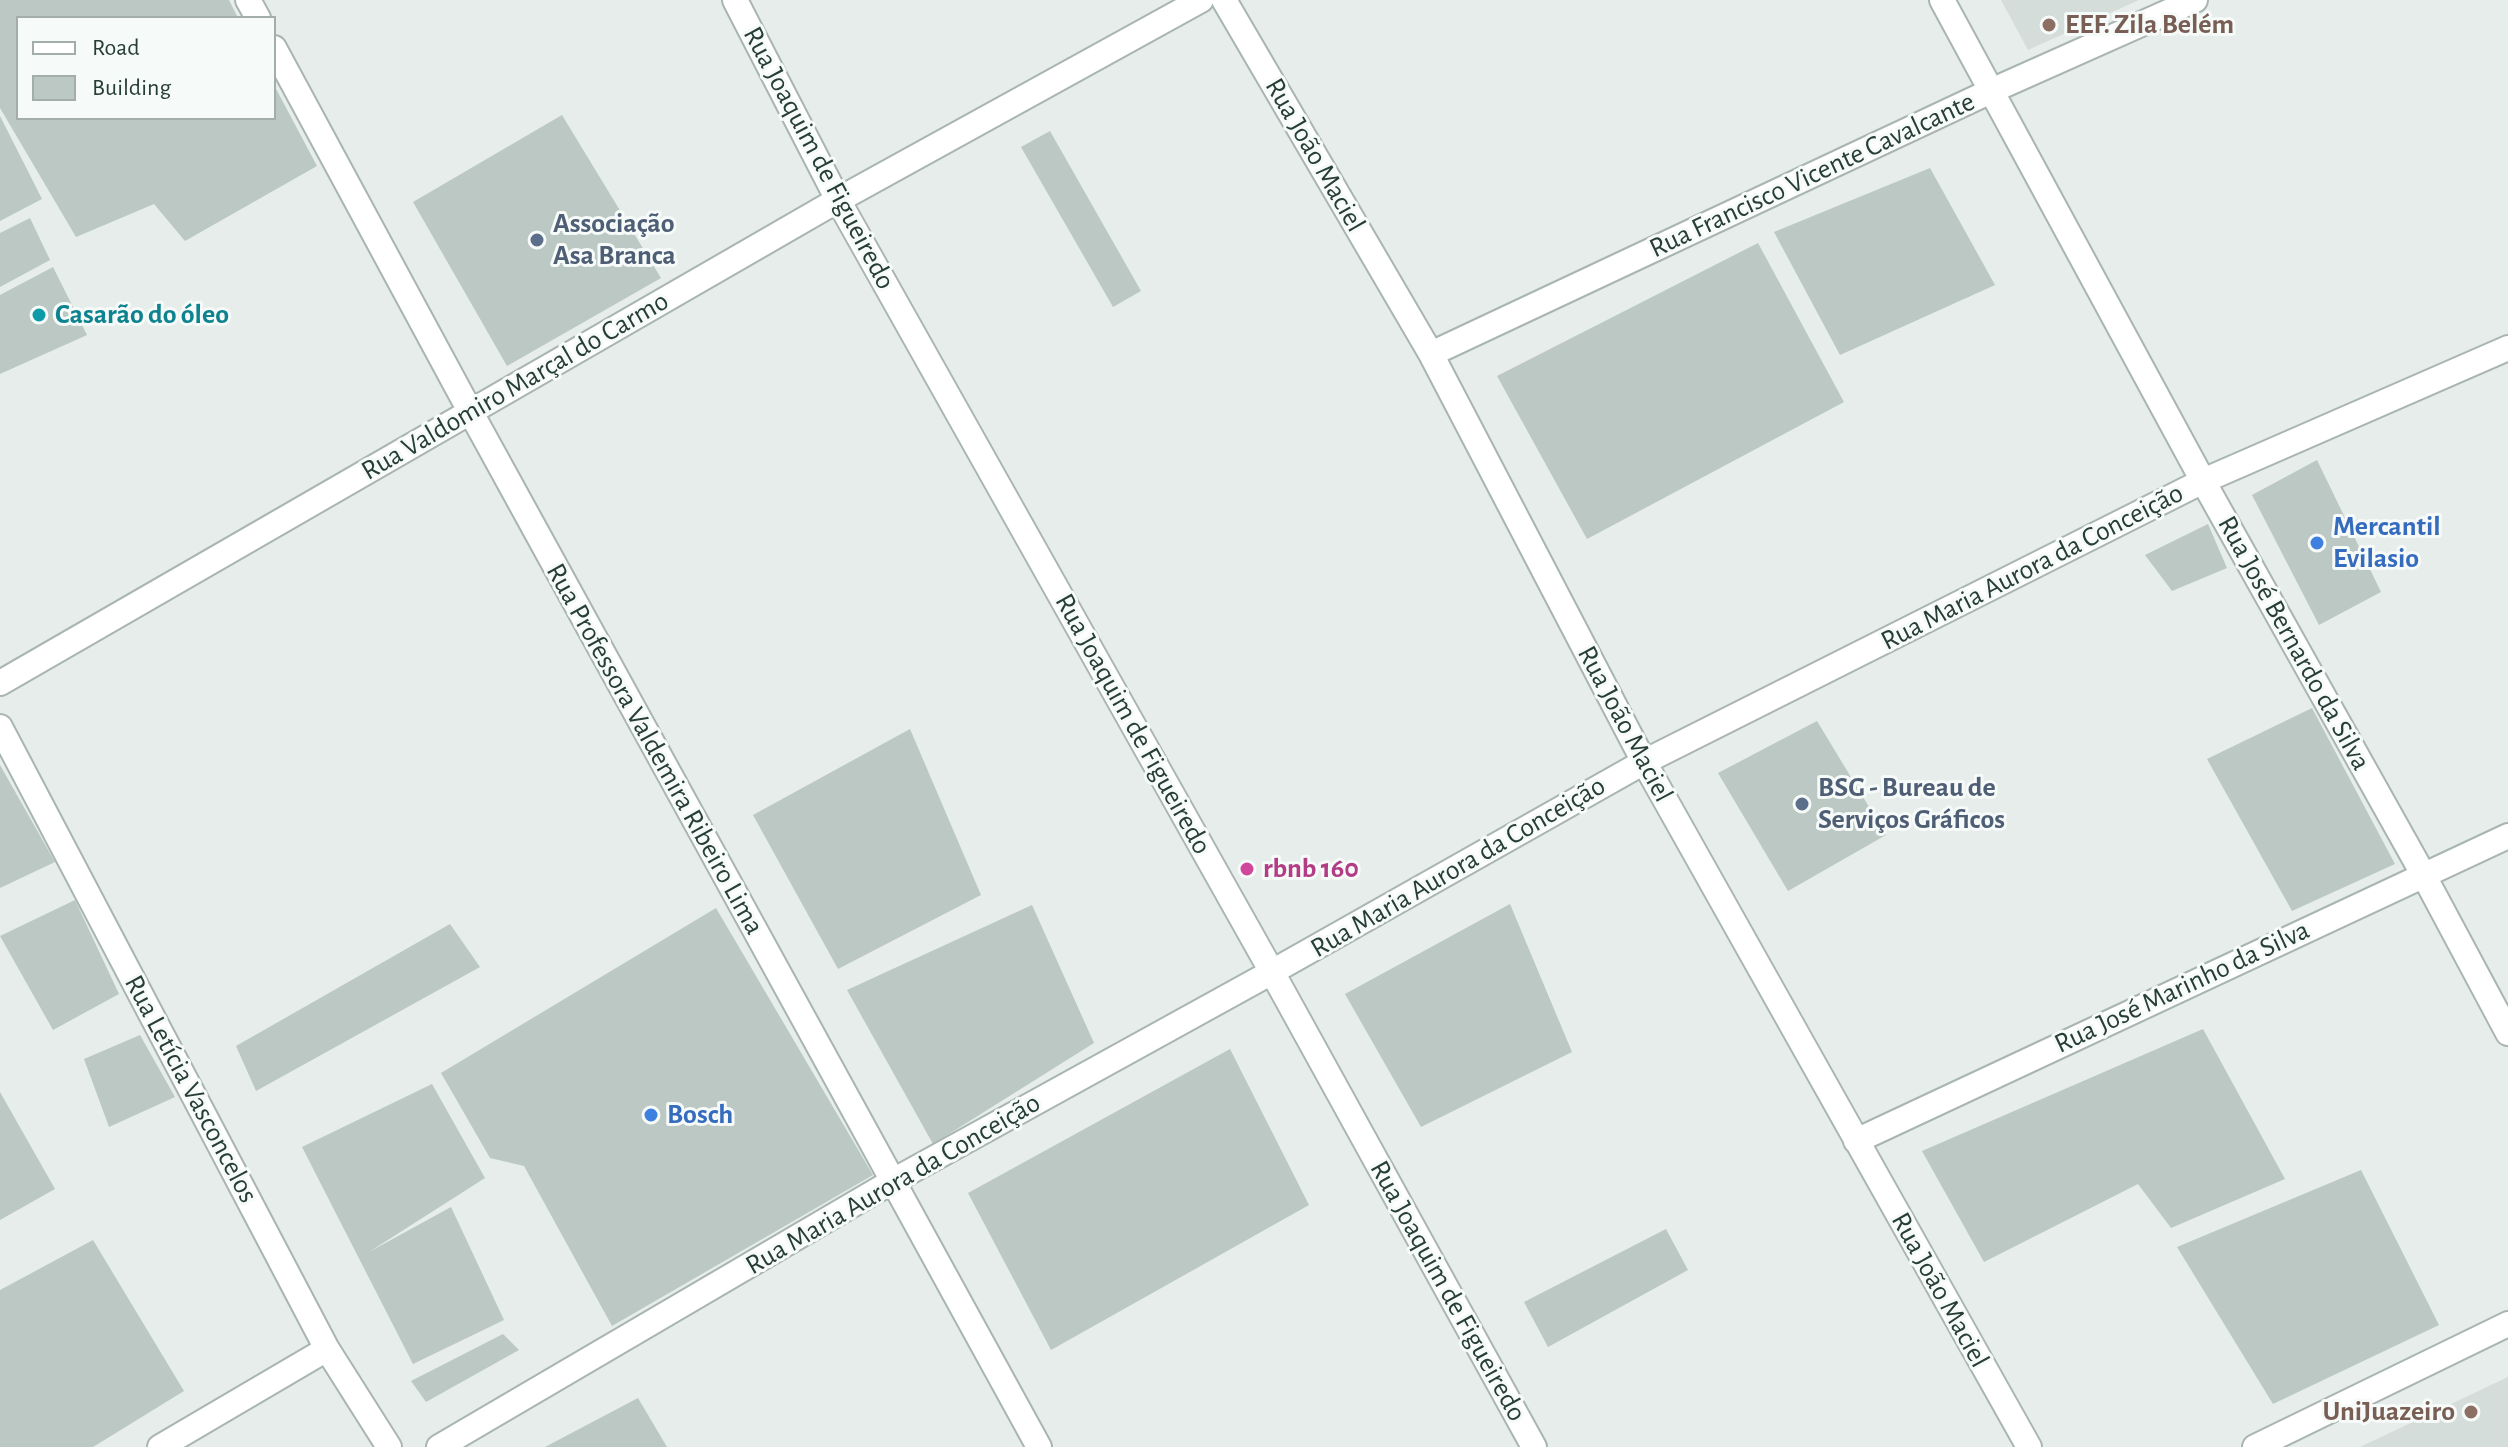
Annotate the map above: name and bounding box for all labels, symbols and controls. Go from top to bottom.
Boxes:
place label: EEF. Zila Belém [2065,8,2234,42]
legend [16,16,276,120]
marker: EEF. Zila Belém [2040,16,2058,34]
street label: Rua Joaquim de Figueiredo [735,21,903,295]
text: Road [92,36,140,60]
street label: Rua João Maciel [1257,72,1373,238]
text: Building [92,76,171,100]
street label: Rua Francisco Vicente Cavalcante [1644,85,1980,265]
place label: Associação Asa Branca [553,207,676,273]
marker: Associação Asa Branca [528,231,546,249]
street label: Rua Valdomiro Marçal do Carmo [355,284,675,488]
place label: Casarão do óleo [55,298,229,332]
marker: Casarão do óleo [30,306,48,324]
street label: Rua Maria Aurora da Conceição [1875,476,2189,658]
street label: Rua José Bernardo da Silva [2210,510,2378,776]
place label: Mercantil Evilasio [2333,510,2441,576]
marker: Mercantil Evilasio [2308,534,2326,552]
street label: Rua Professora Valdemira Ribeiro Lima [539,558,771,940]
street label: Rua Joaquim de Figueiredo [1047,588,1219,860]
street label: Rua João Maciel [1570,640,1680,808]
street label: Rua Maria Aurora da Conceição [1305,769,1611,965]
place label: BSG - Bureau de Serviços Gráficos [1818,771,2005,837]
marker: BSG - Bureau de Serviços Gráficos [1793,795,1811,813]
place label: rbnb 160 [1263,852,1359,886]
marker: rbnb 160 [1238,860,1256,878]
street label: Rua José Marinho da Silva [2049,913,2315,1061]
street label: Rua Letícia Vasconcelos [117,970,265,1208]
street label: Rua Maria Aurora da Conceição [740,1086,1046,1282]
place label: Bosch [667,1098,733,1132]
marker: Bosch [642,1106,660,1124]
street label: Rua Joaquim de Figueiredo [1362,1155,1534,1427]
street label: Rua João Maciel [1884,1207,1996,1373]
place label: UniJuazeiro [2323,1395,2455,1429]
marker: UniJuazeiro [2462,1403,2480,1421]

